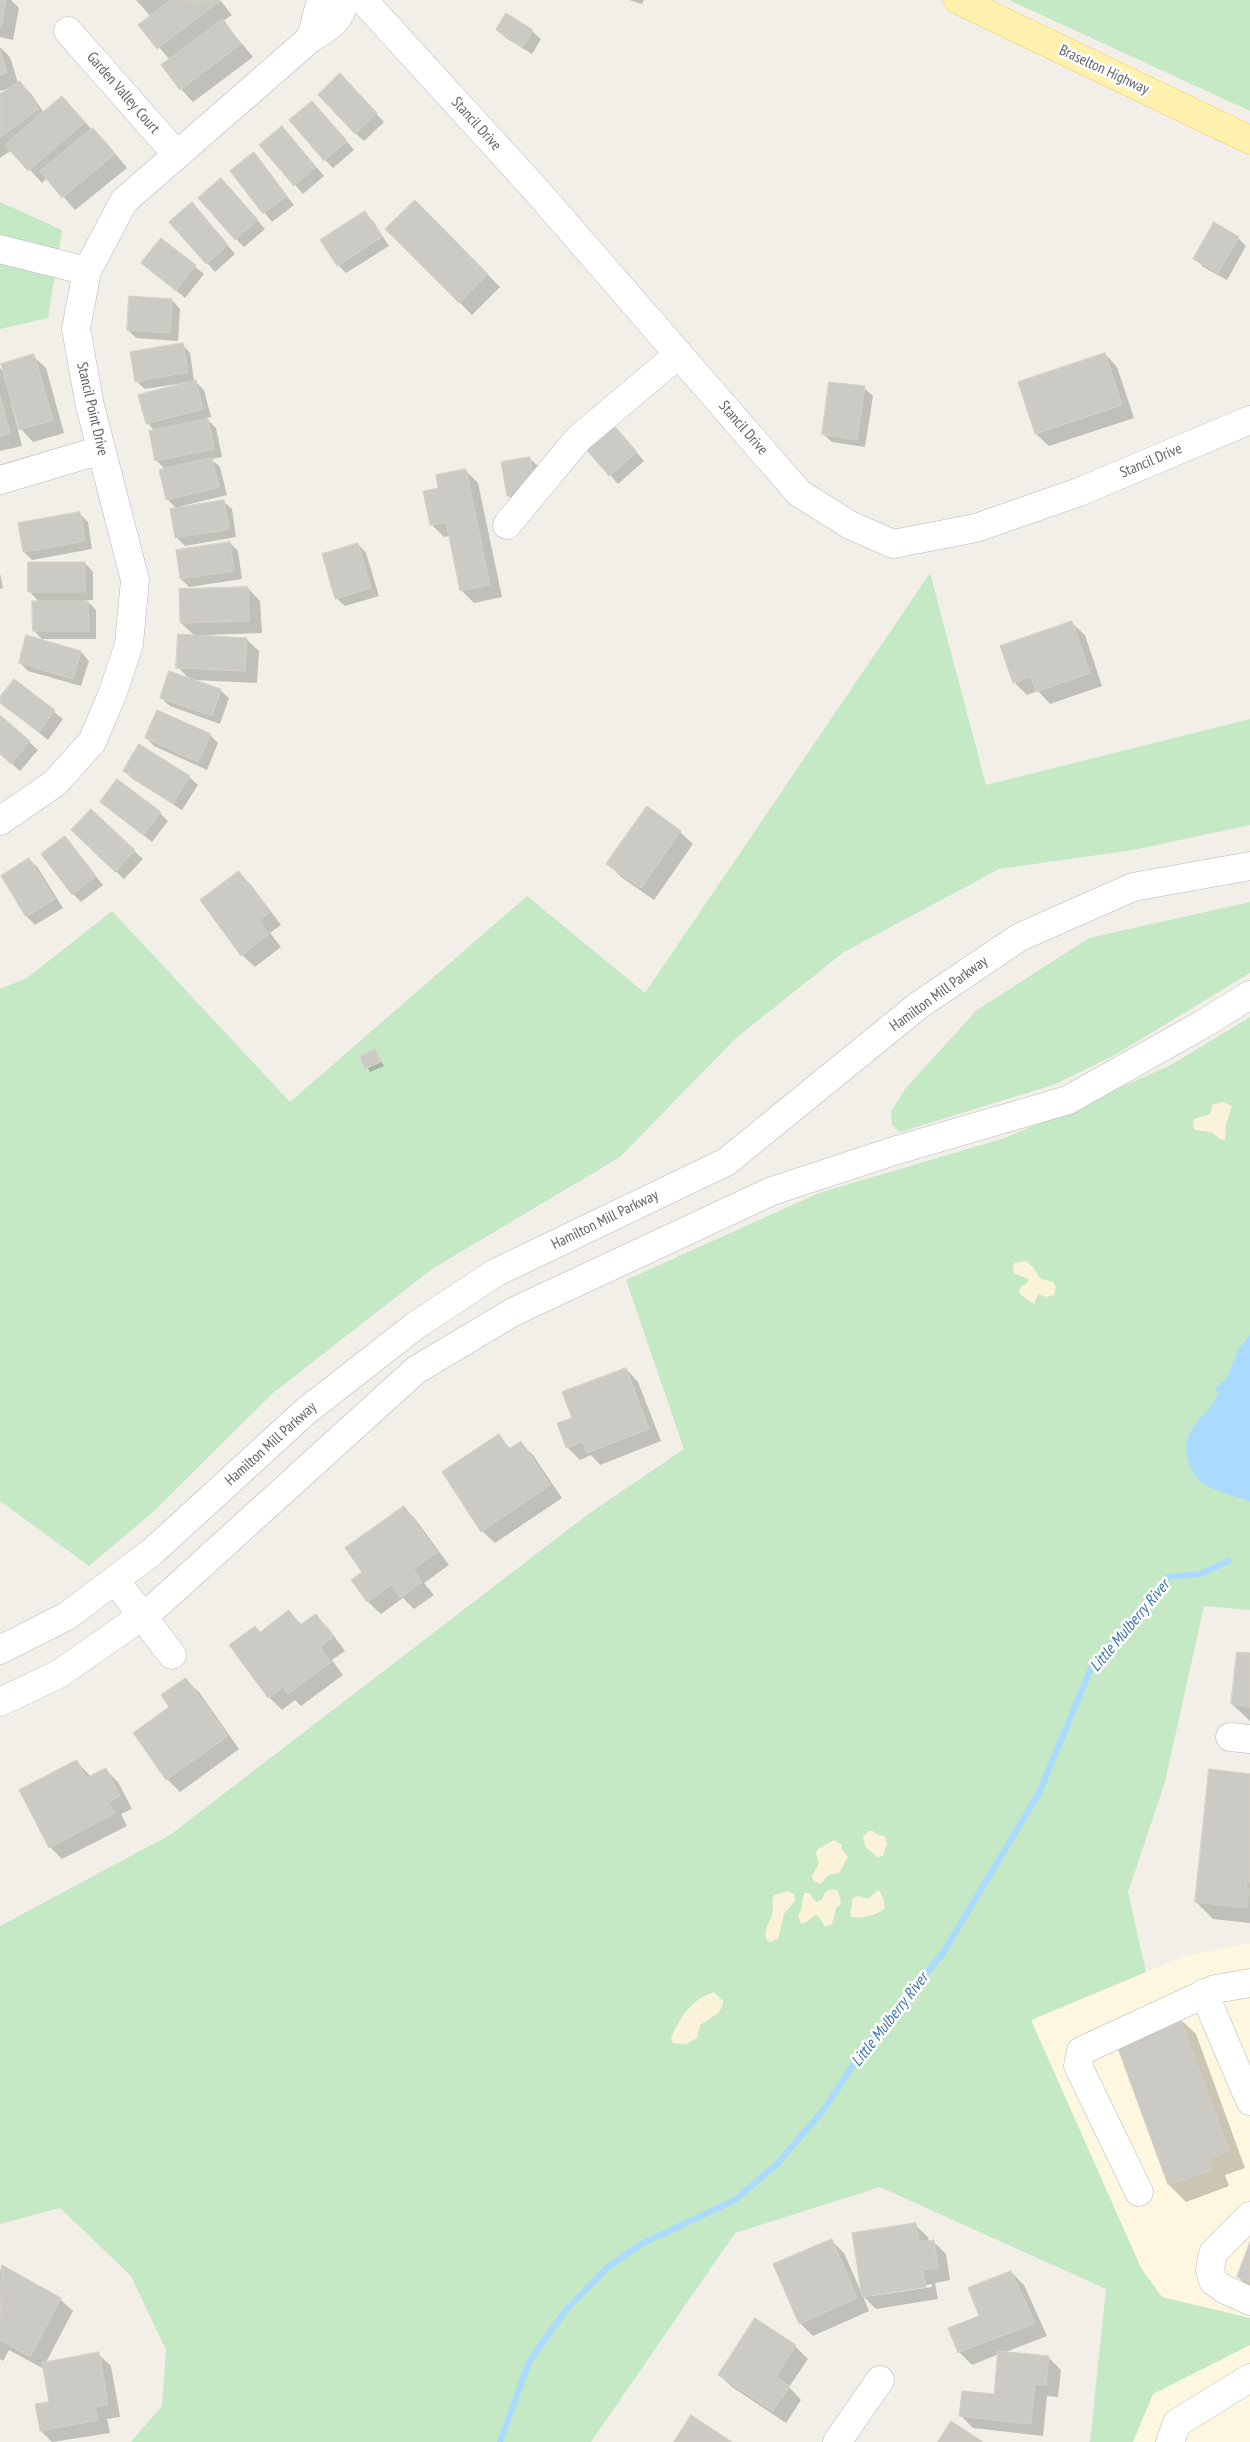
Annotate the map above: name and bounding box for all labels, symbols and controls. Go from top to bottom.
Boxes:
street label: Braselton Highway [1056,41,1152,99]
street label: Garden Valley Court [83,49,163,137]
street label: Stancil Drive [447,94,505,154]
street label: Stancil Point Drive [72,360,112,458]
street label: Stancil Drive [715,397,771,459]
street label: Stancil Drive [1117,440,1185,482]
street label: Hamilton Mill Parkway [887,952,991,1036]
street label: Hamilton Mill Parkway [549,1186,661,1254]
street label: Hamilton Mill Parkway [222,1398,320,1490]
water label: Little Mulberry River [1086,1576,1174,1676]
water label: Little Mulberry River [847,1969,933,2071]

